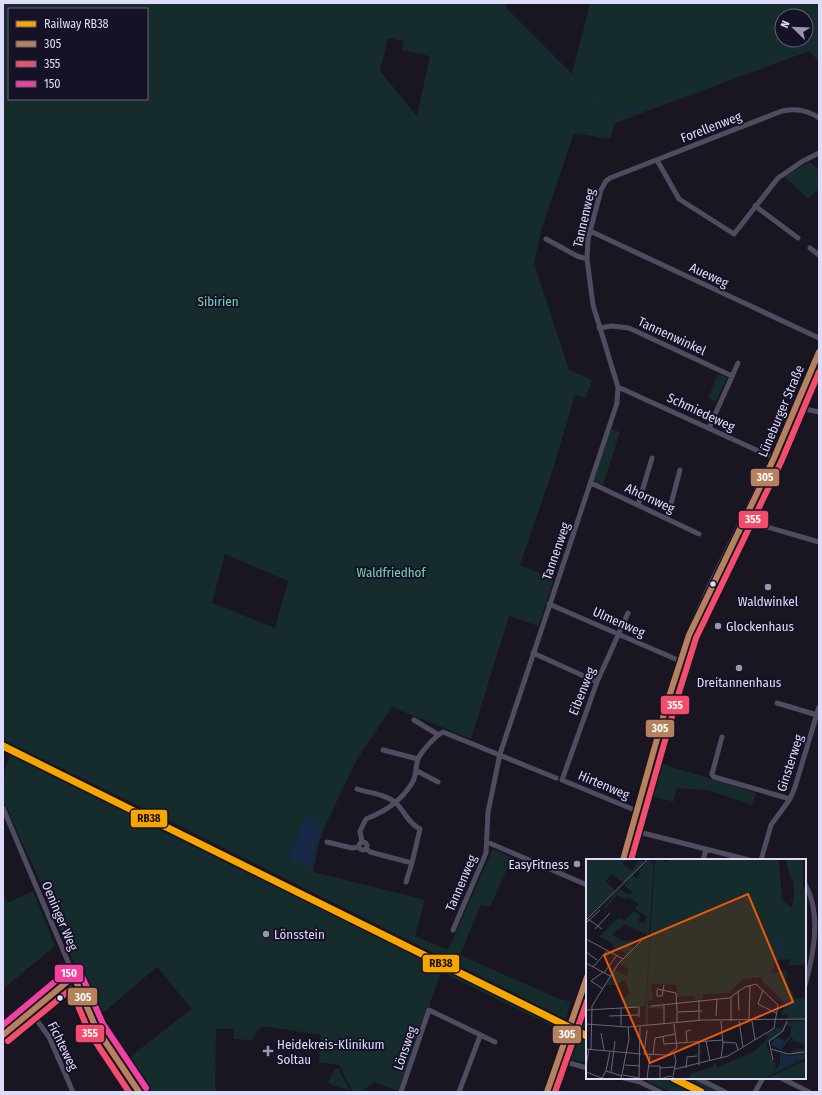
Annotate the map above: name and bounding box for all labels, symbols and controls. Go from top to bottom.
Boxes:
legend [8,8,148,100]
north arrow [774,8,814,48]
text: Railway RB38 [44,17,109,31]
text: N [778,19,793,30]
text: 305 [44,37,62,51]
text: 355 [44,57,61,71]
text: 150 [44,77,60,91]
street label: Forellenweg [679,108,744,145]
street label: Tannenweg [570,186,598,249]
street label: Aueweg [687,260,732,291]
park label: Sibirien [197,294,239,309]
street label: Tannenwinkel [636,314,709,358]
street label: Lüneburger Straße [755,363,807,459]
street label: Schmiedeweg [665,390,738,435]
line badge: 305 [750,468,780,487]
text: 305 [756,471,774,484]
street label: Ahornweg [623,480,678,516]
line badge: 355 [738,510,769,529]
text: 355 [744,513,762,526]
street label: Tannenweg [539,519,573,582]
park label: Waldfriedhof [357,565,426,580]
unlabelled marker [708,579,718,589]
marker: Waldwinkel [763,582,773,592]
place label: Waldwinkel [738,594,799,609]
street label: Ulmenweg [591,604,648,640]
place label: Glockenhaus [726,619,794,634]
marker: Glockenhaus [713,621,723,631]
marker: Dreitannenhaus [734,663,744,673]
street label: Eibenweg [566,664,599,717]
place label: Dreitannenhaus [697,675,782,690]
line badge: 355 [660,695,690,715]
text: 355 [666,699,684,712]
line badge: 305 [645,719,675,738]
text: 305 [651,722,669,735]
street label: Ginsterweg [774,732,807,793]
street label: Hirtenweg [576,768,633,803]
line badge: RB38 [130,809,168,828]
text: RB38 [137,812,161,825]
street label: Tannenweg [442,852,480,913]
place label: EasyFitness [509,857,569,872]
marker: EasyFitness [572,859,582,869]
inset map [586,859,806,1079]
street label: Oeninger Weg [39,879,82,954]
place label: Lönsstein [274,927,325,942]
marker: Lönsstein [261,929,271,939]
line badge: RB38 [422,954,460,973]
text: RB38 [429,957,453,970]
line badge: 150 [54,964,84,983]
text: 150 [61,967,77,980]
line badge: 305 [67,987,98,1006]
text: 305 [74,991,92,1004]
unlabelled marker [55,993,65,1003]
street label: Fichteweg [45,1019,82,1074]
street label: Lönsweg [390,1023,420,1072]
line badge: 355 [75,1024,105,1043]
line badge: 305 [552,1025,582,1044]
text: 355 [81,1027,99,1040]
text: 305 [558,1028,576,1041]
place label: Heidekreis-Klinikum Soltau [277,1037,385,1067]
marker: Heidekreis-Klinikum Soltau [262,1045,274,1057]

